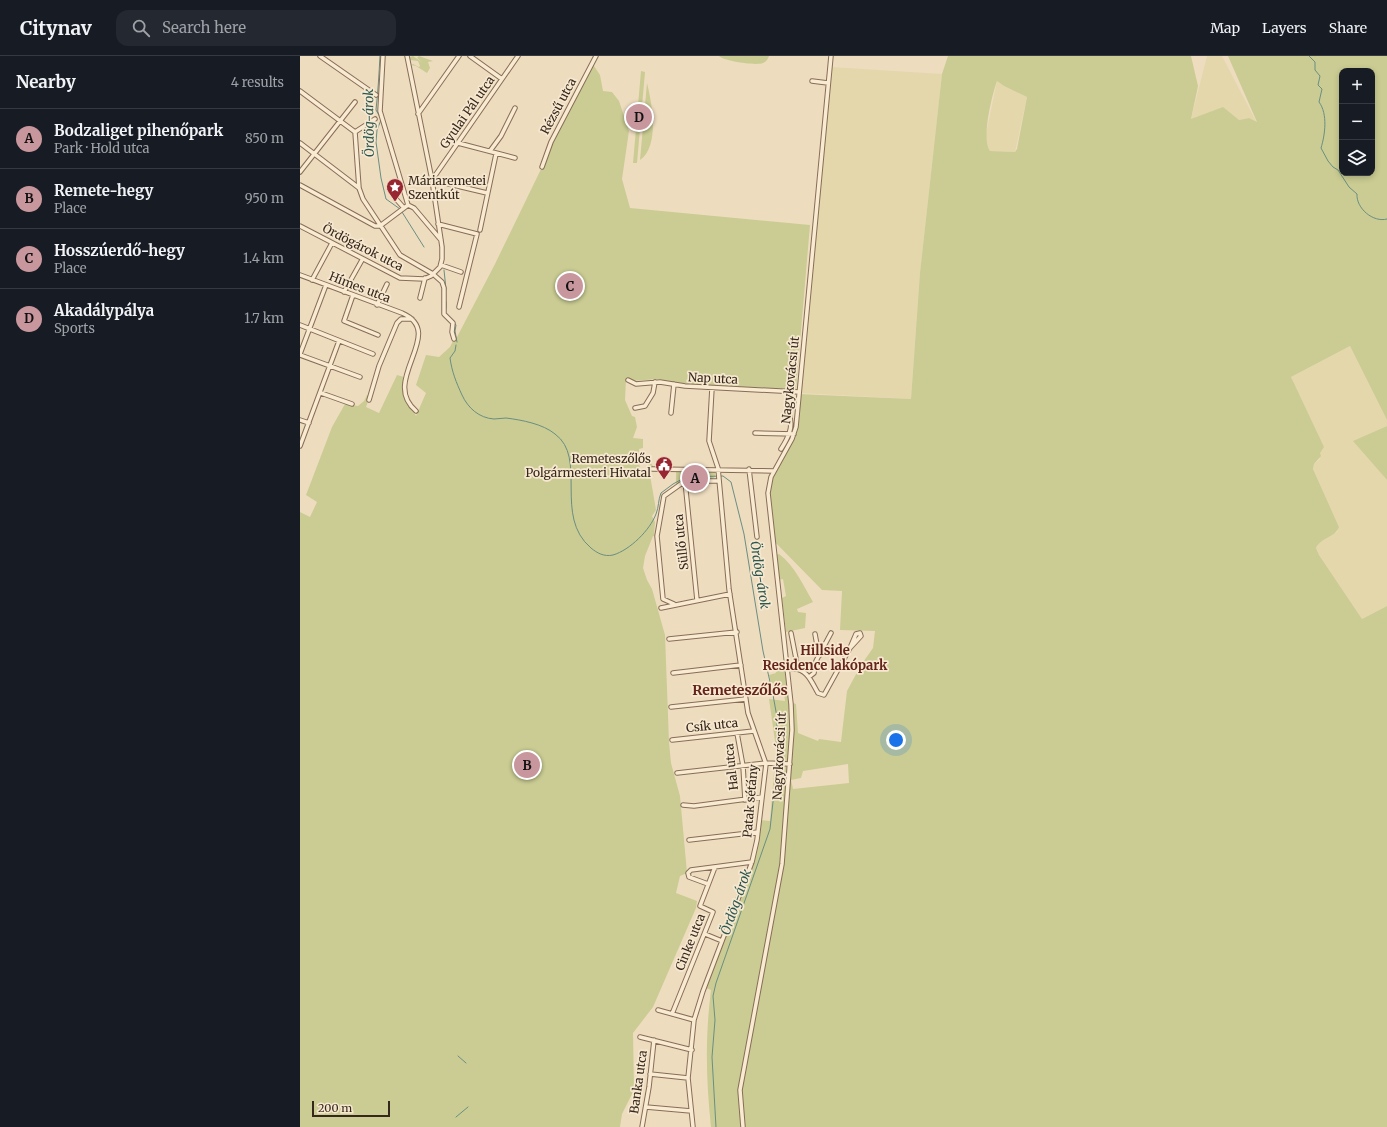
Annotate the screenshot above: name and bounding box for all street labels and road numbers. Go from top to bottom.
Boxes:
street label: Gyulai Pál utca [436,72,498,151]
street label: Rézsű utca [537,75,579,137]
street label: Ördögárok utca [320,220,406,274]
street label: Hímes utca [327,268,393,306]
street label: Nagykovácsi út [778,335,802,425]
street label: Nap utca [688,369,739,387]
street label: Süllő utca [671,513,691,571]
street label: Nagykovácsi út [769,711,789,800]
street label: Csík utca [685,715,739,735]
street label: Hal utca [721,742,741,791]
street label: Patak sétány [739,764,761,838]
street label: Cinke utca [672,911,708,973]
street label: Banka utca [626,1049,650,1115]

